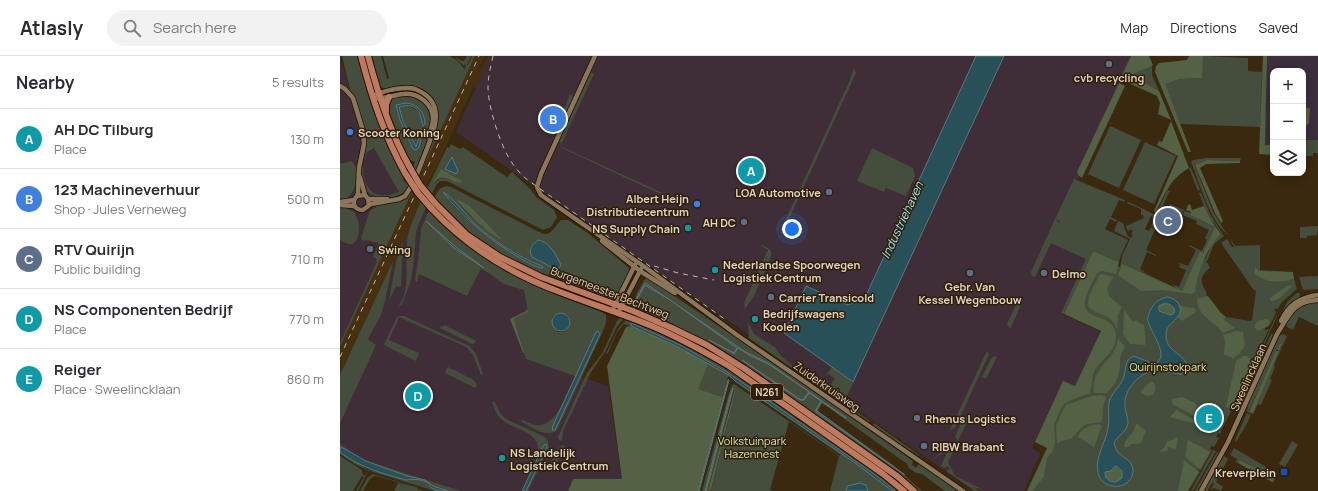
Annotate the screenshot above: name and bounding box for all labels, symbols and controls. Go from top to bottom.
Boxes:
search box [107,10,387,46]
text: Atlasly [20,15,83,41]
icon: search [121,17,143,39]
text: Search here [153,17,236,38]
text: Map [1120,18,1148,37]
text: Directions [1170,18,1237,37]
text: Saved [1259,18,1298,37]
marker: cvb recycling [1104,59,1114,69]
map controls [1270,68,1306,176]
button: + [1270,68,1306,104]
place label: cvb recycling [1074,70,1144,85]
text: Nearby [16,71,74,94]
text: 5 results [272,73,324,91]
pin: B [540,104,566,134]
button: − [1270,104,1306,140]
text: AH DC Tilburg [54,119,154,140]
place label: Scooter Koning [358,125,440,140]
marker: Scooter Koning [345,127,355,137]
text: A [25,130,33,148]
text: 130 m [290,130,324,148]
text: Place [54,140,87,158]
button: layers [1270,140,1306,176]
pin: A [738,156,764,186]
water label: Industriehaven [877,178,928,261]
text: 123 Machineverhuur [54,179,200,200]
place label: LOA Automotive [735,185,821,200]
marker: LOA Automotive [824,187,834,197]
text: B [25,190,33,208]
text: 500 m [287,190,324,208]
place label: Albert Heijn Distributiecentrum [586,191,689,219]
marker: Albert Heijn Distributiecentrum [692,199,702,209]
text: Shop · Jules Verneweg [54,200,186,218]
pin: C [1155,206,1181,236]
place label: AH DC [703,215,736,230]
marker: AH DC [739,217,749,227]
your location [782,219,802,239]
place label: NS Supply Chain [592,221,680,236]
marker: NS Supply Chain [683,223,693,233]
text: RTV Quirijn [54,239,134,260]
place label: Swing [378,242,411,257]
marker: Swing [365,244,375,254]
text: C [24,250,34,268]
text: 710 m [291,250,324,268]
place label: Nederlandse Spoorwegen Logistiek Centrum [723,257,861,285]
text: Public building [54,260,141,278]
street label: Burgemeester Bechtweg [549,262,671,322]
marker: Nederlandse Spoorwegen Logistiek Centrum [710,265,720,275]
place label: Delmo [1052,266,1086,281]
marker: Gebr. Van Kessel Wegenbouw [965,268,975,278]
marker: Delmo [1039,268,1049,278]
place label: Gebr. Van Kessel Wegenbouw [918,279,1022,307]
place label: Carrier Transicold [779,290,874,305]
marker: Carrier Transicold [766,292,776,302]
text: NS Componenten Bedrijf [54,299,233,320]
place label: Bedrijfswagens Koolen [763,306,845,334]
text: D [24,310,34,328]
text: 770 m [289,310,324,328]
marker: Bedrijfswagens Koolen [750,314,760,324]
text: Place [54,320,87,338]
street label: Sweelincklaan [1226,341,1270,413]
street label: Zuiderkruisweg [791,357,863,415]
text: Reiger [54,359,101,380]
park label: Quirijnstokpark [1130,359,1207,374]
text: E [25,370,33,388]
text: 860 m [287,370,324,388]
text: Place · Sweelincklaan [54,380,180,398]
pin: D [405,381,431,411]
road number: N261 [751,384,783,400]
pin: E [1196,403,1222,433]
place label: Rhenus Logistics [925,411,1016,426]
marker: Rhenus Logistics [912,413,922,423]
park label: Volkstuinpark Hazennest [718,433,787,461]
place label: RIBW Brabant [932,439,1004,454]
marker: RIBW Brabant [919,441,929,451]
place label: NS Landelijk Logistiek Centrum [510,445,609,473]
marker: NS Landelijk Logistiek Centrum [497,453,507,463]
place label: Kreverplein [1215,465,1276,480]
marker: Kreverplein [1279,467,1289,477]

